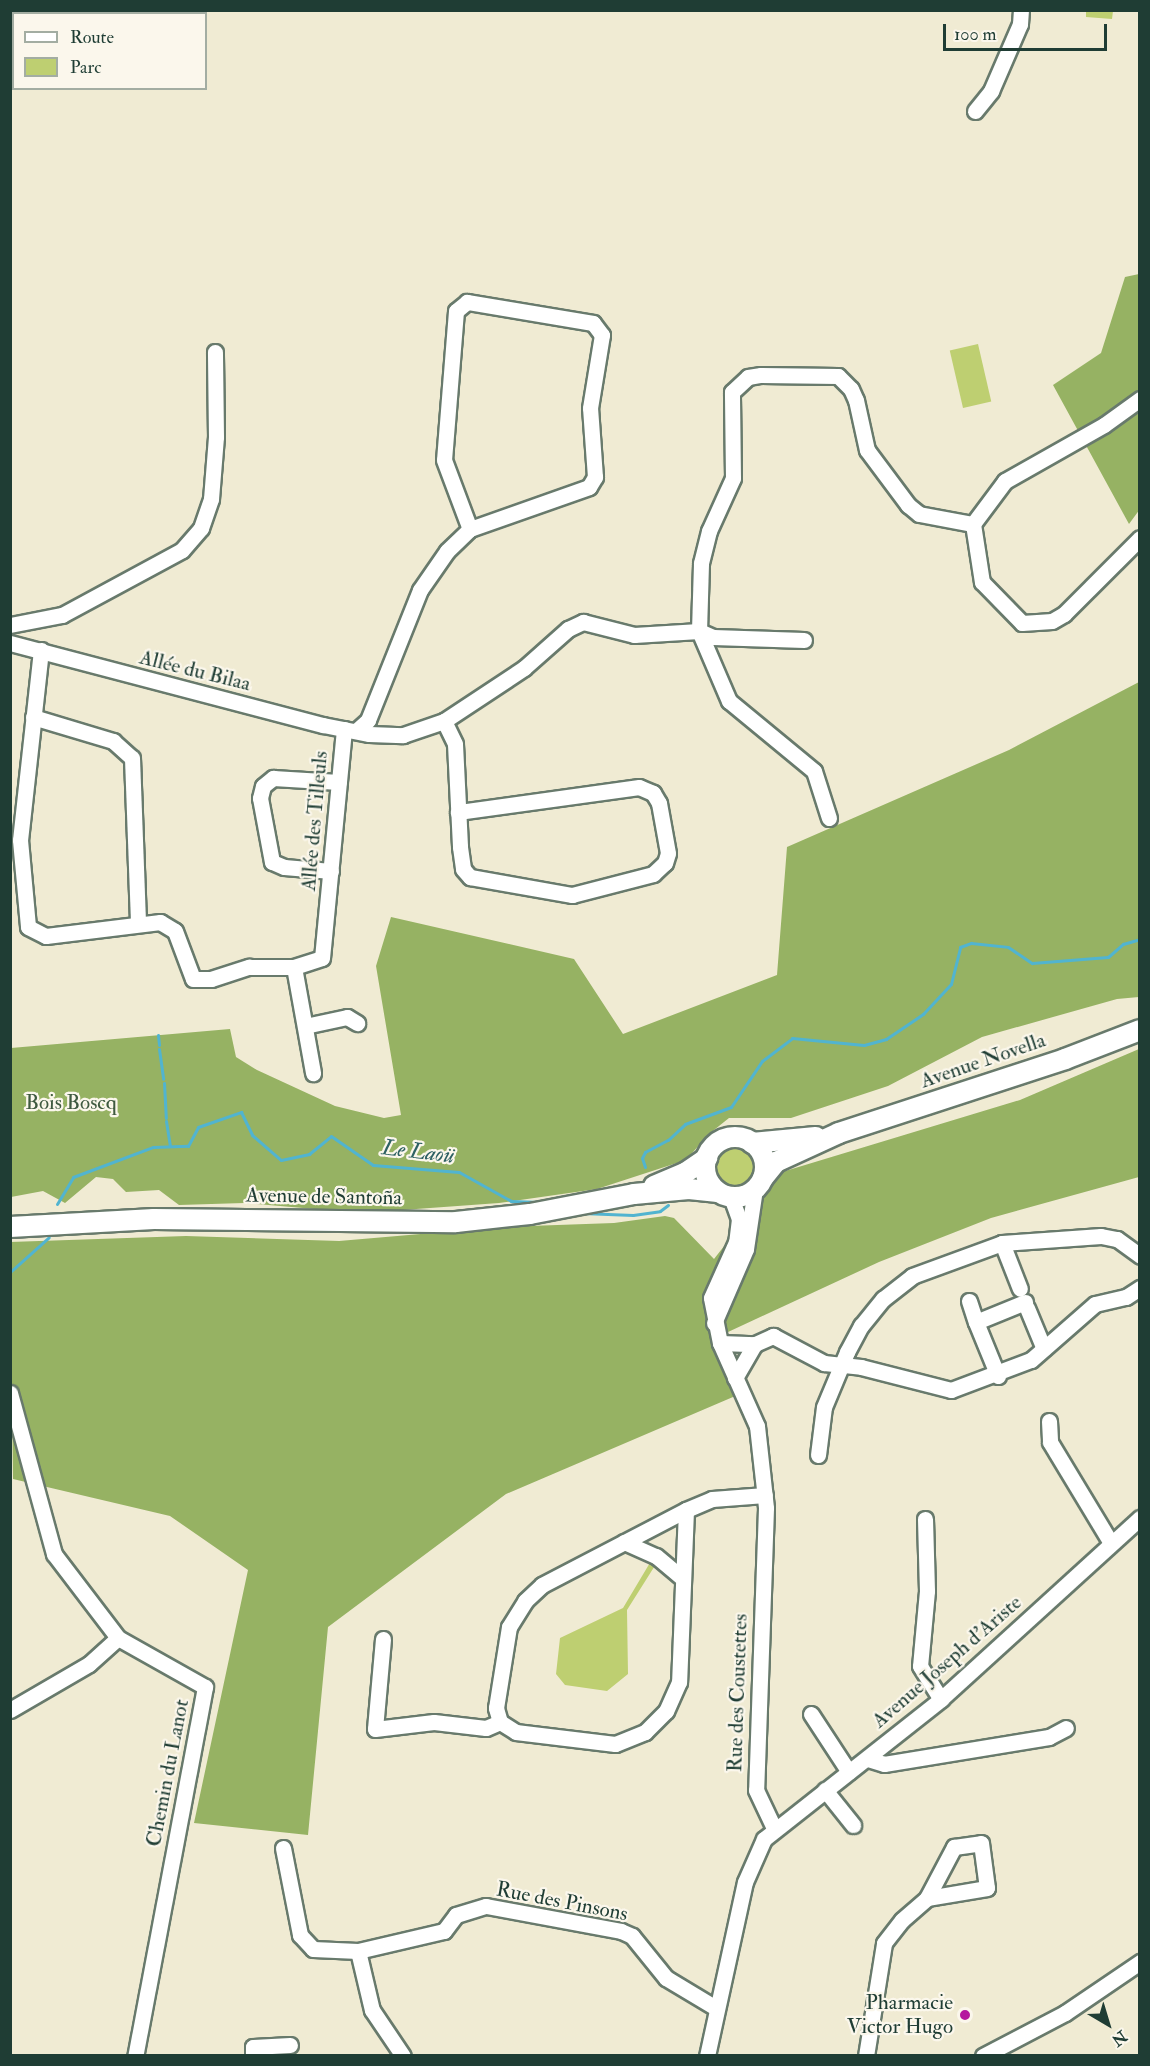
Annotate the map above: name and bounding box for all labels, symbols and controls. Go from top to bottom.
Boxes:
legend [12,12,207,90]
scale bar [946,12,1110,50]
text: 100 m [954,23,997,46]
text: Route [70,26,114,49]
text: Parc [70,56,101,79]
street label: Allée du Bilaa [137,645,253,697]
street label: Allée des Tilleuls [296,750,334,892]
street label: Avenue Novella [917,1028,1049,1094]
park label: Bois Boscq [25,1090,117,1116]
water label: Le Laoü [380,1134,456,1170]
street label: Avenue de Santoña [246,1183,402,1211]
street label: Avenue Joseph d'Ariste [867,1590,1027,1734]
street label: Rue des Coustettes [723,1613,753,1773]
street label: Chemin du Lanot [141,1697,195,1849]
street label: Rue des Pinsons [494,1877,630,1927]
place label: Pharmacie Victor Hugo [847,1990,953,2040]
north arrow [1078,1994,1138,2054]
marker: Pharmacie Victor Hugo [958,2008,972,2022]
text: N [1107,2026,1131,2050]

